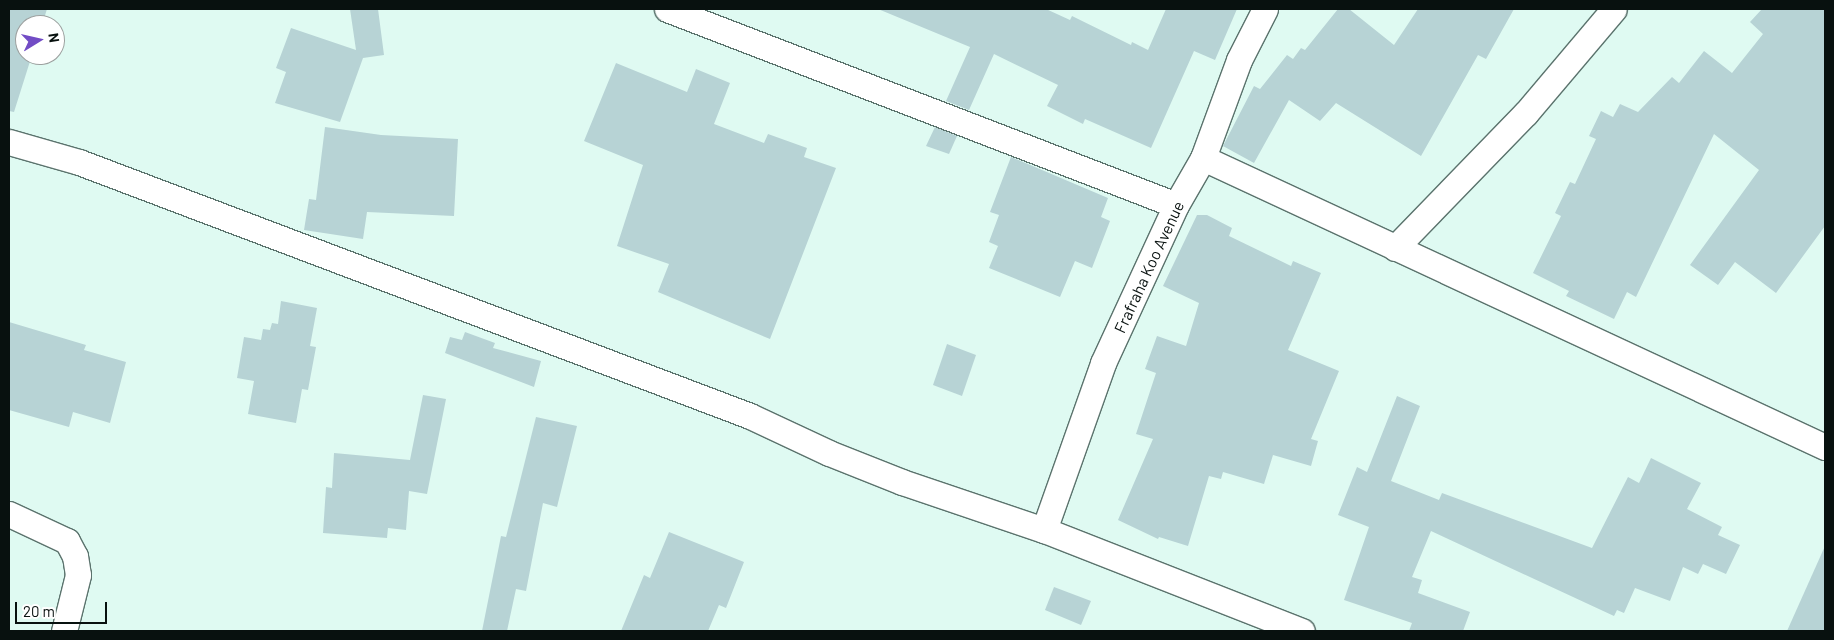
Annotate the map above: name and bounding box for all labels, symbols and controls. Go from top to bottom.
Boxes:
north arrow [15,15,65,65]
text: N [45,32,63,44]
street label: Frafraha Koo Avenue [1110,198,1188,336]
scale bar [18,592,110,624]
text: 20 m [23,602,55,620]

